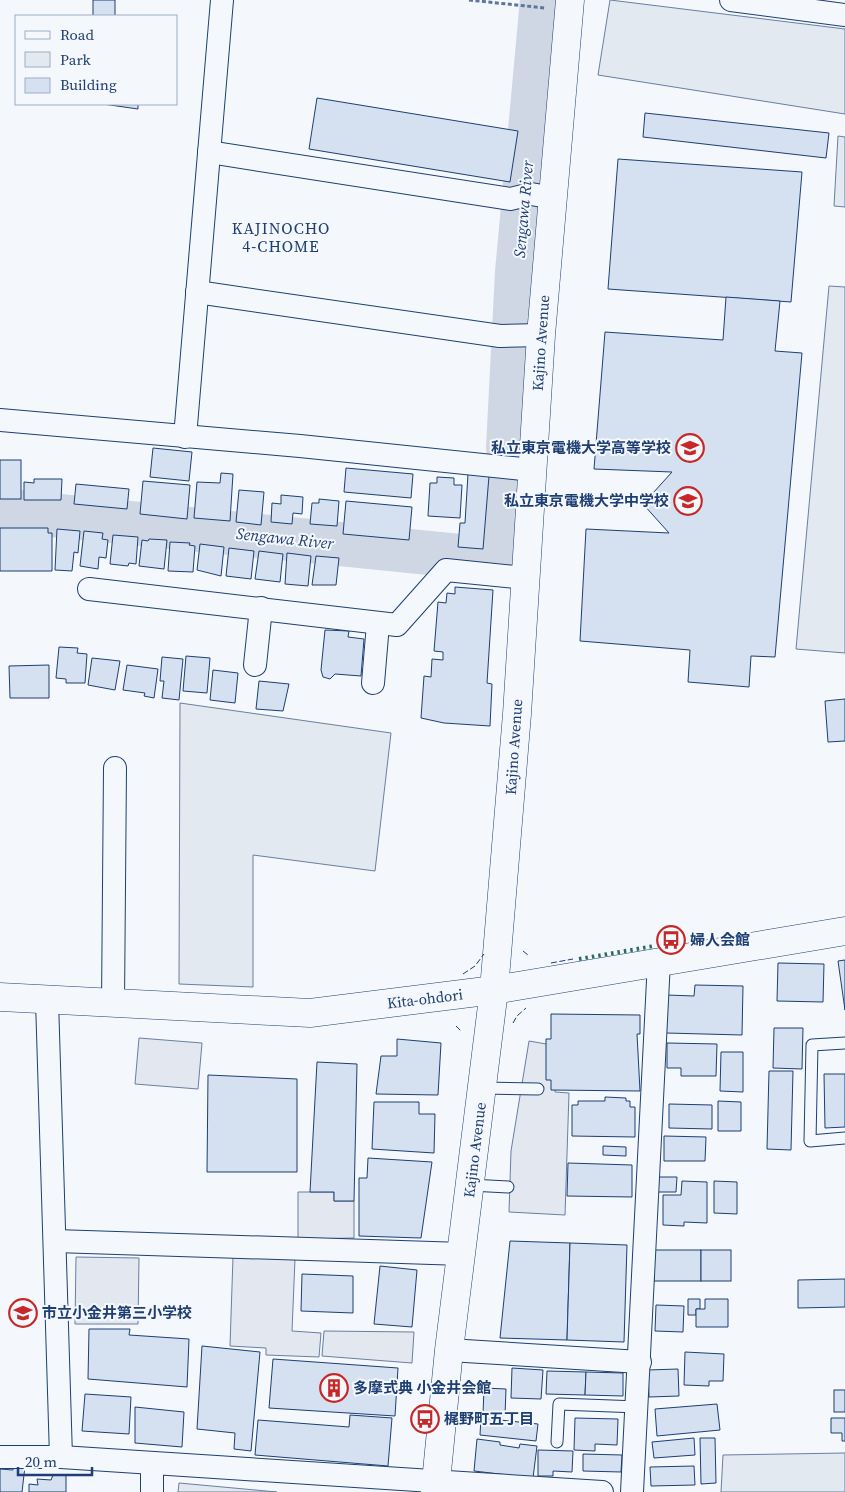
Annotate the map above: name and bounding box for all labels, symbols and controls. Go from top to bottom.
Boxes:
legend [15,15,178,105]
text: Road [60,24,94,45]
text: Park [60,49,92,70]
text: Building [60,74,117,95]
water label: Sengawa River [508,159,538,259]
district label: KAJINOCHO 4-CHOME [232,217,330,257]
street label: Kajino Avenue [527,294,554,392]
school or university icon: 私立東京電機大学高等学校 [675,433,705,463]
place label: 私立東京電機大学高等学校 [491,437,671,458]
school or university icon: 私立東京電機大学中学校 [673,486,703,516]
place label: 私立東京電機大学中学校 [504,490,669,511]
water label: Sengawa River [235,522,335,554]
street label: Kajino Avenue [500,698,527,796]
bus stop icon: 婦人会館 [656,925,686,955]
place label: 婦人会館 [690,929,750,950]
street label: Kita-ohdori [386,983,464,1014]
street label: Kajino Avenue [458,1101,491,1199]
school or university icon: 市立小金井第三小学校 [8,1298,38,1328]
place label: 市立小金井第三小学校 [42,1302,192,1323]
building icon: 多摩式典 小金井会館 [319,1373,349,1403]
place label: 多摩式典 小金井会館 [353,1377,491,1398]
bus stop icon: 梶野町五丁目 [410,1404,440,1434]
place label: 梶野町五丁目 [444,1408,534,1429]
scale bar [18,1444,91,1476]
text: 20 m [25,1451,57,1472]

